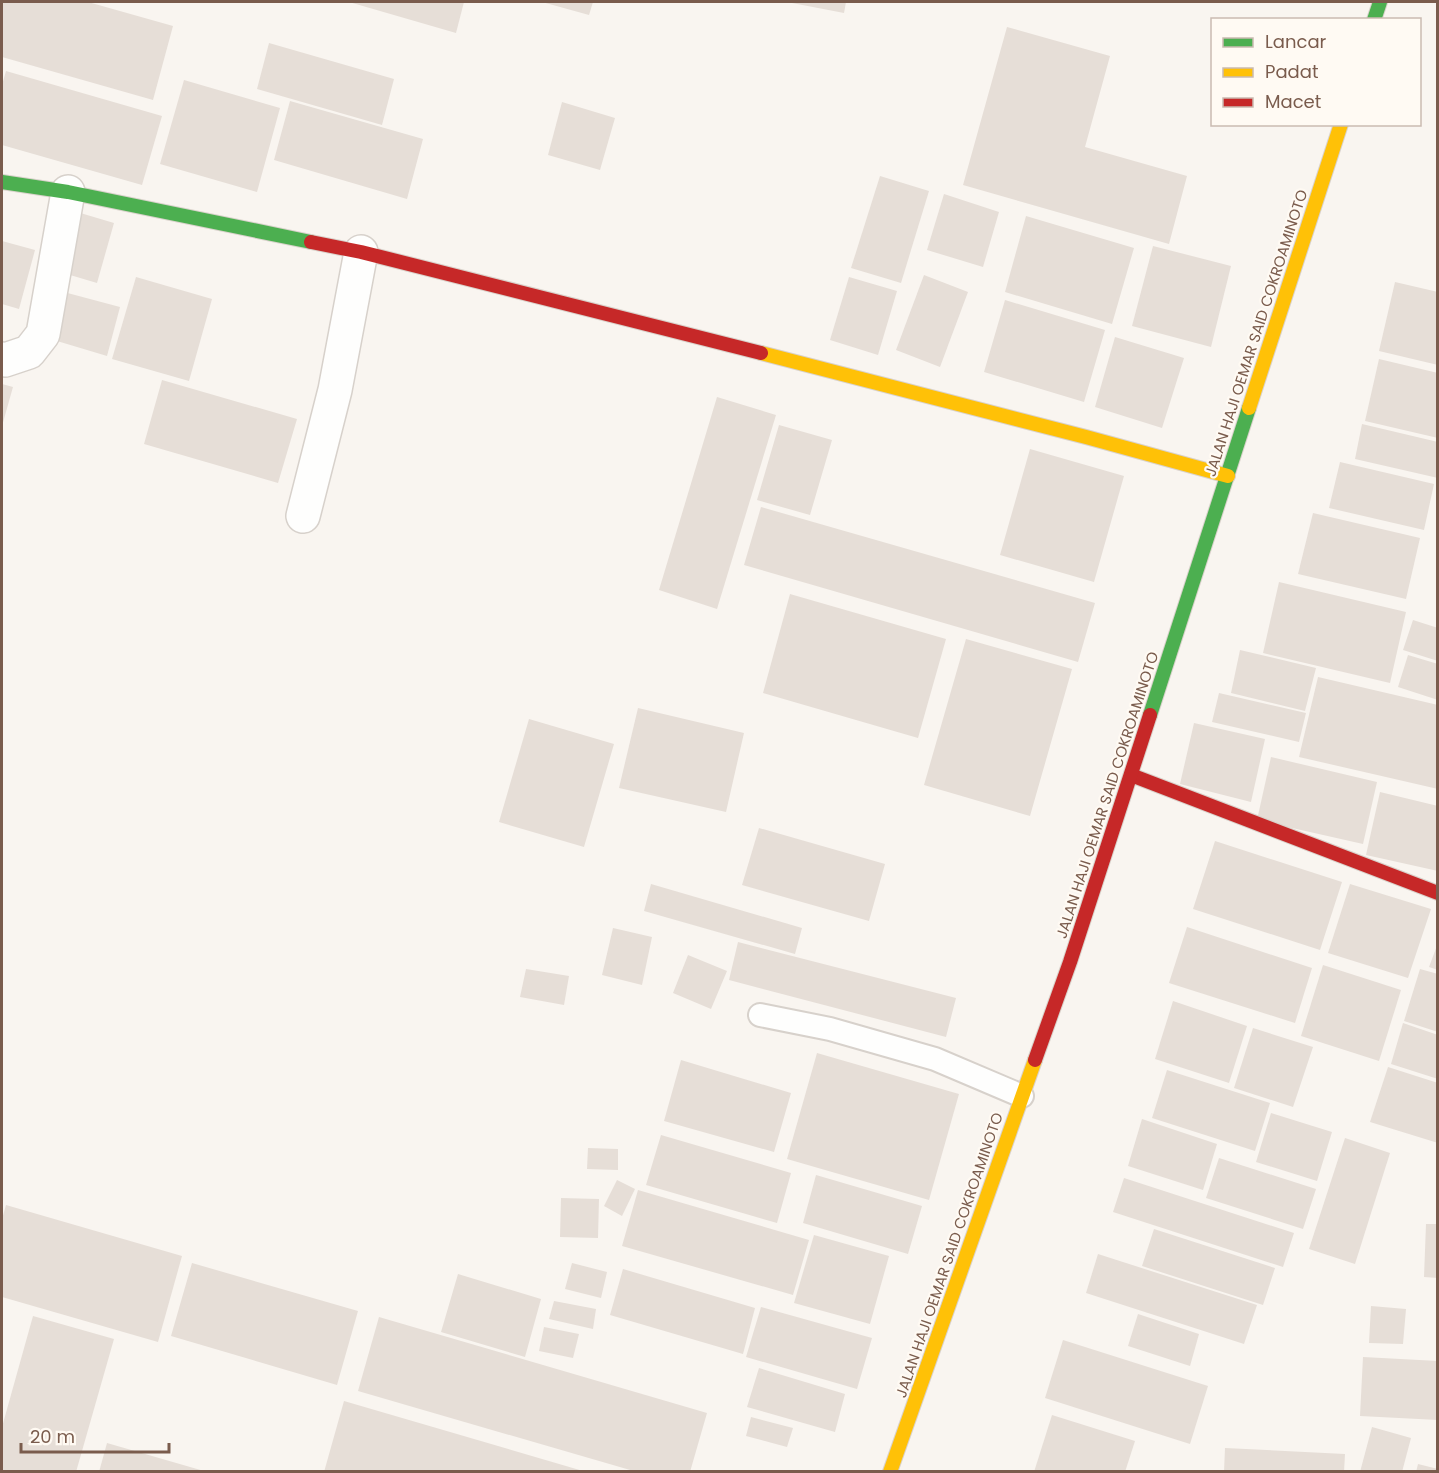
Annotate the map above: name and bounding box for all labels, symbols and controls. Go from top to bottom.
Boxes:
legend [1211,18,1421,126]
text: Lancar [1265,29,1327,54]
text: Padat [1265,59,1318,84]
text: Macet [1265,89,1321,114]
street label: JALAN HAJI OEMAR SAID COKROAMINOTO [1200,187,1312,479]
street label: JALAN HAJI OEMAR SAID COKROAMINOTO [1051,649,1163,941]
street label: JALAN HAJI OEMAR SAID COKROAMINOTO [890,1109,1008,1400]
scale bar [21,1416,170,1454]
text: 20 m [30,1424,75,1449]

